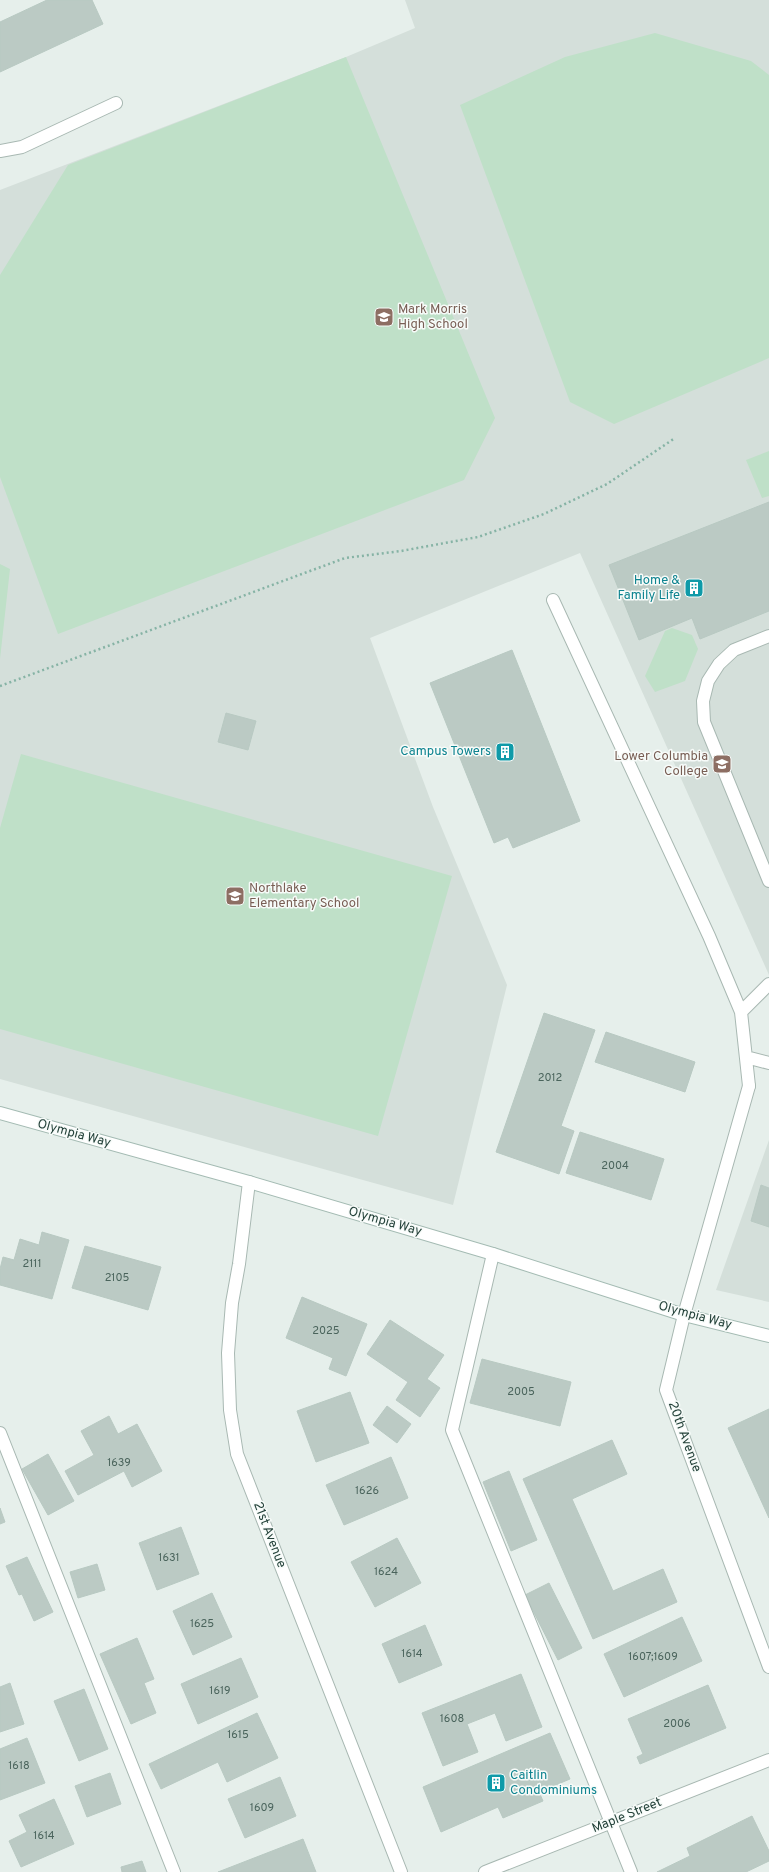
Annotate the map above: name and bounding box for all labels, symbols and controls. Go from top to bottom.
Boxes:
place label: Mark Morris High School [398,302,468,333]
school or university icon: Mark Morris High School [373,306,395,328]
place label: Home & Family Life [618,573,680,604]
building icon: Home & Family Life [683,577,705,599]
building icon: Campus Towers [494,741,516,763]
place label: Campus Towers [400,744,491,760]
place label: Lower Columbia College [614,749,708,780]
school or university icon: Lower Columbia College [711,753,733,775]
place label: Northlake Elementary School [249,881,359,912]
school or university icon: Northlake Elementary School [224,885,246,907]
house number: 2012 [538,1071,562,1085]
street label: Olympia Way [35,1116,113,1152]
house number: 2004 [601,1159,629,1173]
street label: Olympia Way [346,1204,424,1240]
house number: 2111 [22,1257,42,1271]
house number: 2105 [105,1271,130,1285]
street label: Olympia Way [656,1298,734,1334]
house number: 2025 [312,1324,340,1338]
house number: 2005 [507,1385,535,1399]
street label: 20th Avenue [664,1399,704,1475]
house number: 1639 [107,1456,131,1470]
house number: 1626 [355,1484,379,1498]
street label: 21st Avenue [249,1500,289,1570]
house number: 1631 [158,1551,180,1565]
house number: 1624 [374,1565,398,1579]
house number: 1625 [190,1617,214,1631]
house number: 1614 [401,1647,423,1661]
house number: 1607;1609 [628,1650,678,1664]
house number: 1619 [209,1684,231,1698]
house number: 1608 [440,1712,464,1726]
house number: 2006 [663,1717,691,1731]
house number: 1615 [227,1728,249,1742]
house number: 1618 [8,1759,30,1773]
place label: Caitlin Condominiums [510,1768,597,1799]
building icon: Caitlin Condominiums [485,1772,507,1794]
street label: Maple Street [590,1795,664,1837]
house number: 1609 [250,1801,274,1815]
house number: 1614 [33,1829,55,1843]

